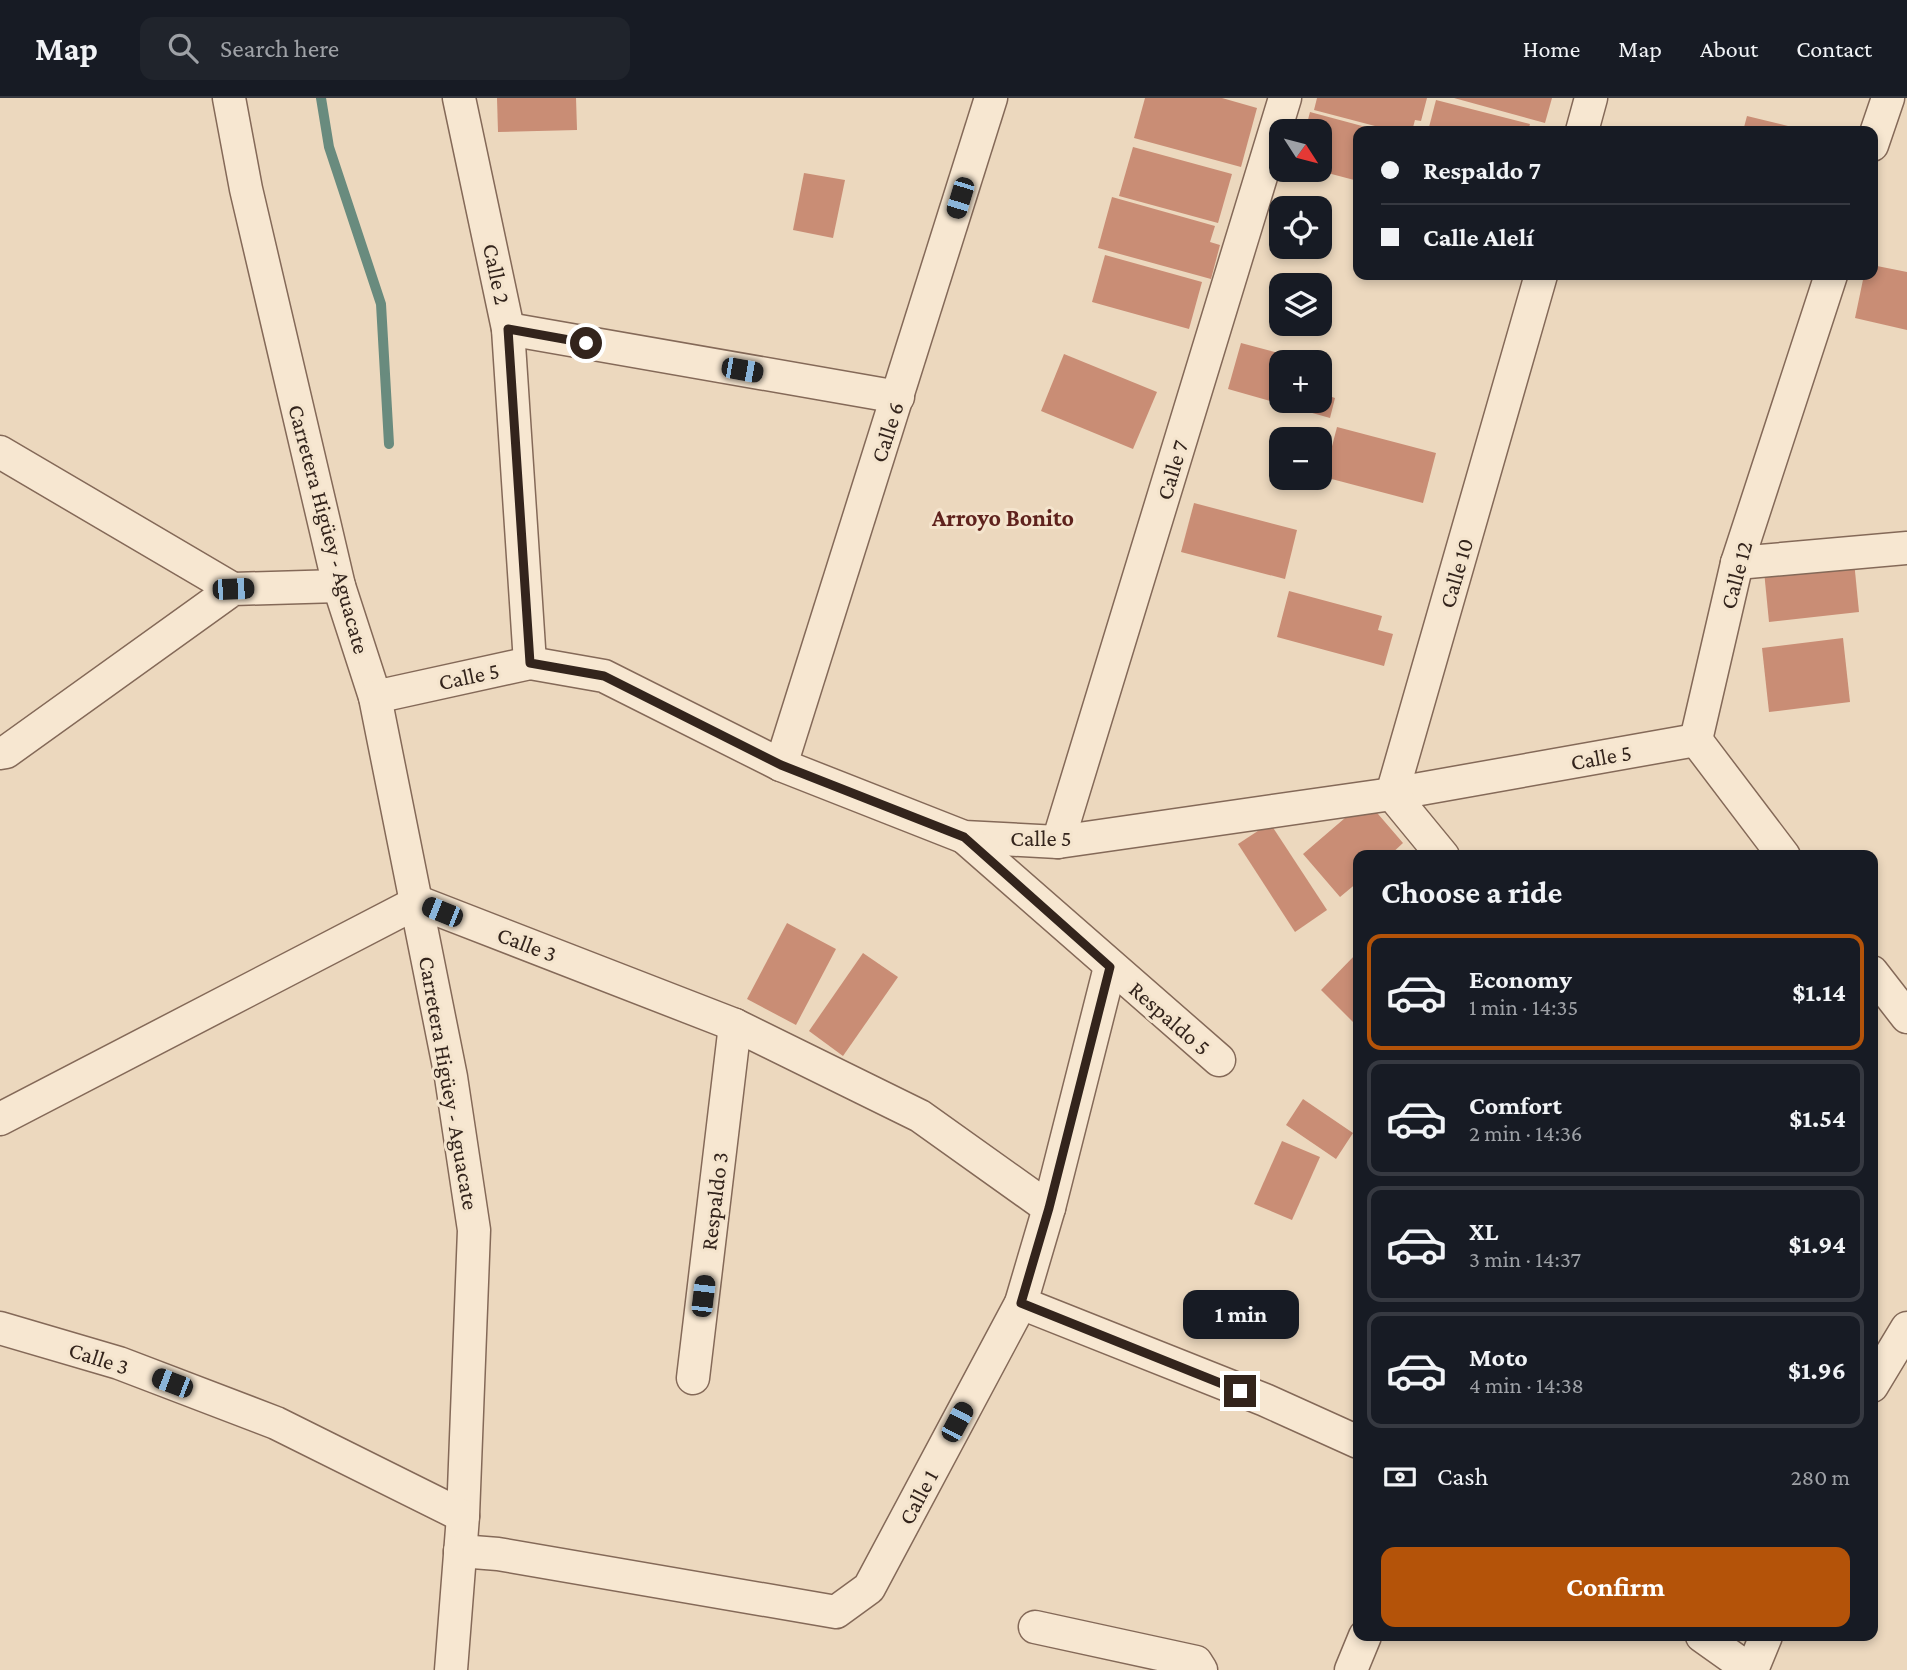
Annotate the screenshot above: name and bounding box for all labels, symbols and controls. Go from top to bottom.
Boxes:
search box [140,17,630,80]
icon: search [164,29,202,67]
text: Map [35,30,98,67]
text: Search here [220,34,339,63]
text: Home [1523,35,1580,62]
text: Map [1618,35,1662,62]
text: About [1700,35,1758,62]
text: Contact [1796,35,1872,62]
north arrow [1269,119,1332,182]
map controls [1269,119,1332,490]
text: Respaldo 7 [1423,156,1541,185]
car [944,175,977,221]
button: locate [1269,196,1332,259]
text: Calle Alelí [1423,223,1534,252]
street label: Calle 2 [478,241,516,307]
button: layers [1269,273,1332,336]
route start [570,327,602,359]
button: + [1269,350,1332,413]
car [720,356,765,384]
street label: Calle 6 [865,398,909,466]
street label: Carretera Higüey - Aguacate [283,401,375,657]
button: − [1269,427,1332,490]
street label: Calle 7 [1151,437,1193,503]
district label: Arroyo Bonito [931,504,1074,531]
street label: Calle 10 [1434,535,1478,611]
street label: Calle 12 [1714,538,1758,612]
car [212,578,255,600]
street label: Calle 5 [436,657,502,695]
street label: Calle 5 [1568,739,1634,775]
street label: Calle 5 [1010,825,1072,851]
text: Choose a ride [1381,874,1562,910]
car [419,894,466,930]
street label: Calle 3 [494,921,560,967]
street label: Carretera Higüey - Aguacate [414,954,484,1212]
icon: car [1385,961,1448,1024]
text: Economy [1469,965,1572,994]
street label: Respaldo 5 [1124,976,1216,1060]
text: $1.14 [1792,978,1846,1007]
text: 1 min · 14:35 [1469,994,1578,1020]
icon: car [1385,1087,1448,1150]
text: Comfort [1469,1091,1562,1120]
text: $1.54 [1789,1104,1846,1133]
text: 2 min · 14:36 [1469,1120,1583,1146]
street label: Respaldo 3 [695,1150,733,1252]
icon: car [1385,1213,1448,1276]
text: XL [1469,1217,1498,1246]
text: $1.94 [1789,1230,1846,1259]
text: 3 min · 14:37 [1469,1246,1581,1272]
car [691,1274,716,1318]
callout: 1 min [1182,1290,1298,1338]
text: 1 min [1215,1301,1267,1327]
street label: Calle 3 [66,1336,132,1380]
icon: car [1385,1339,1448,1402]
text: Moto [1469,1343,1528,1372]
text: $1.96 [1788,1356,1846,1385]
car [149,1366,196,1400]
text: 4 min · 14:38 [1469,1372,1584,1398]
route end [1224,1375,1256,1407]
car [938,1399,977,1445]
icon: cash [1381,1458,1419,1496]
text: Cash [1437,1462,1488,1491]
text: 280 m [1791,1464,1850,1490]
street label: Calle 1 [893,1465,943,1529]
button: Confirm [1381,1547,1850,1627]

